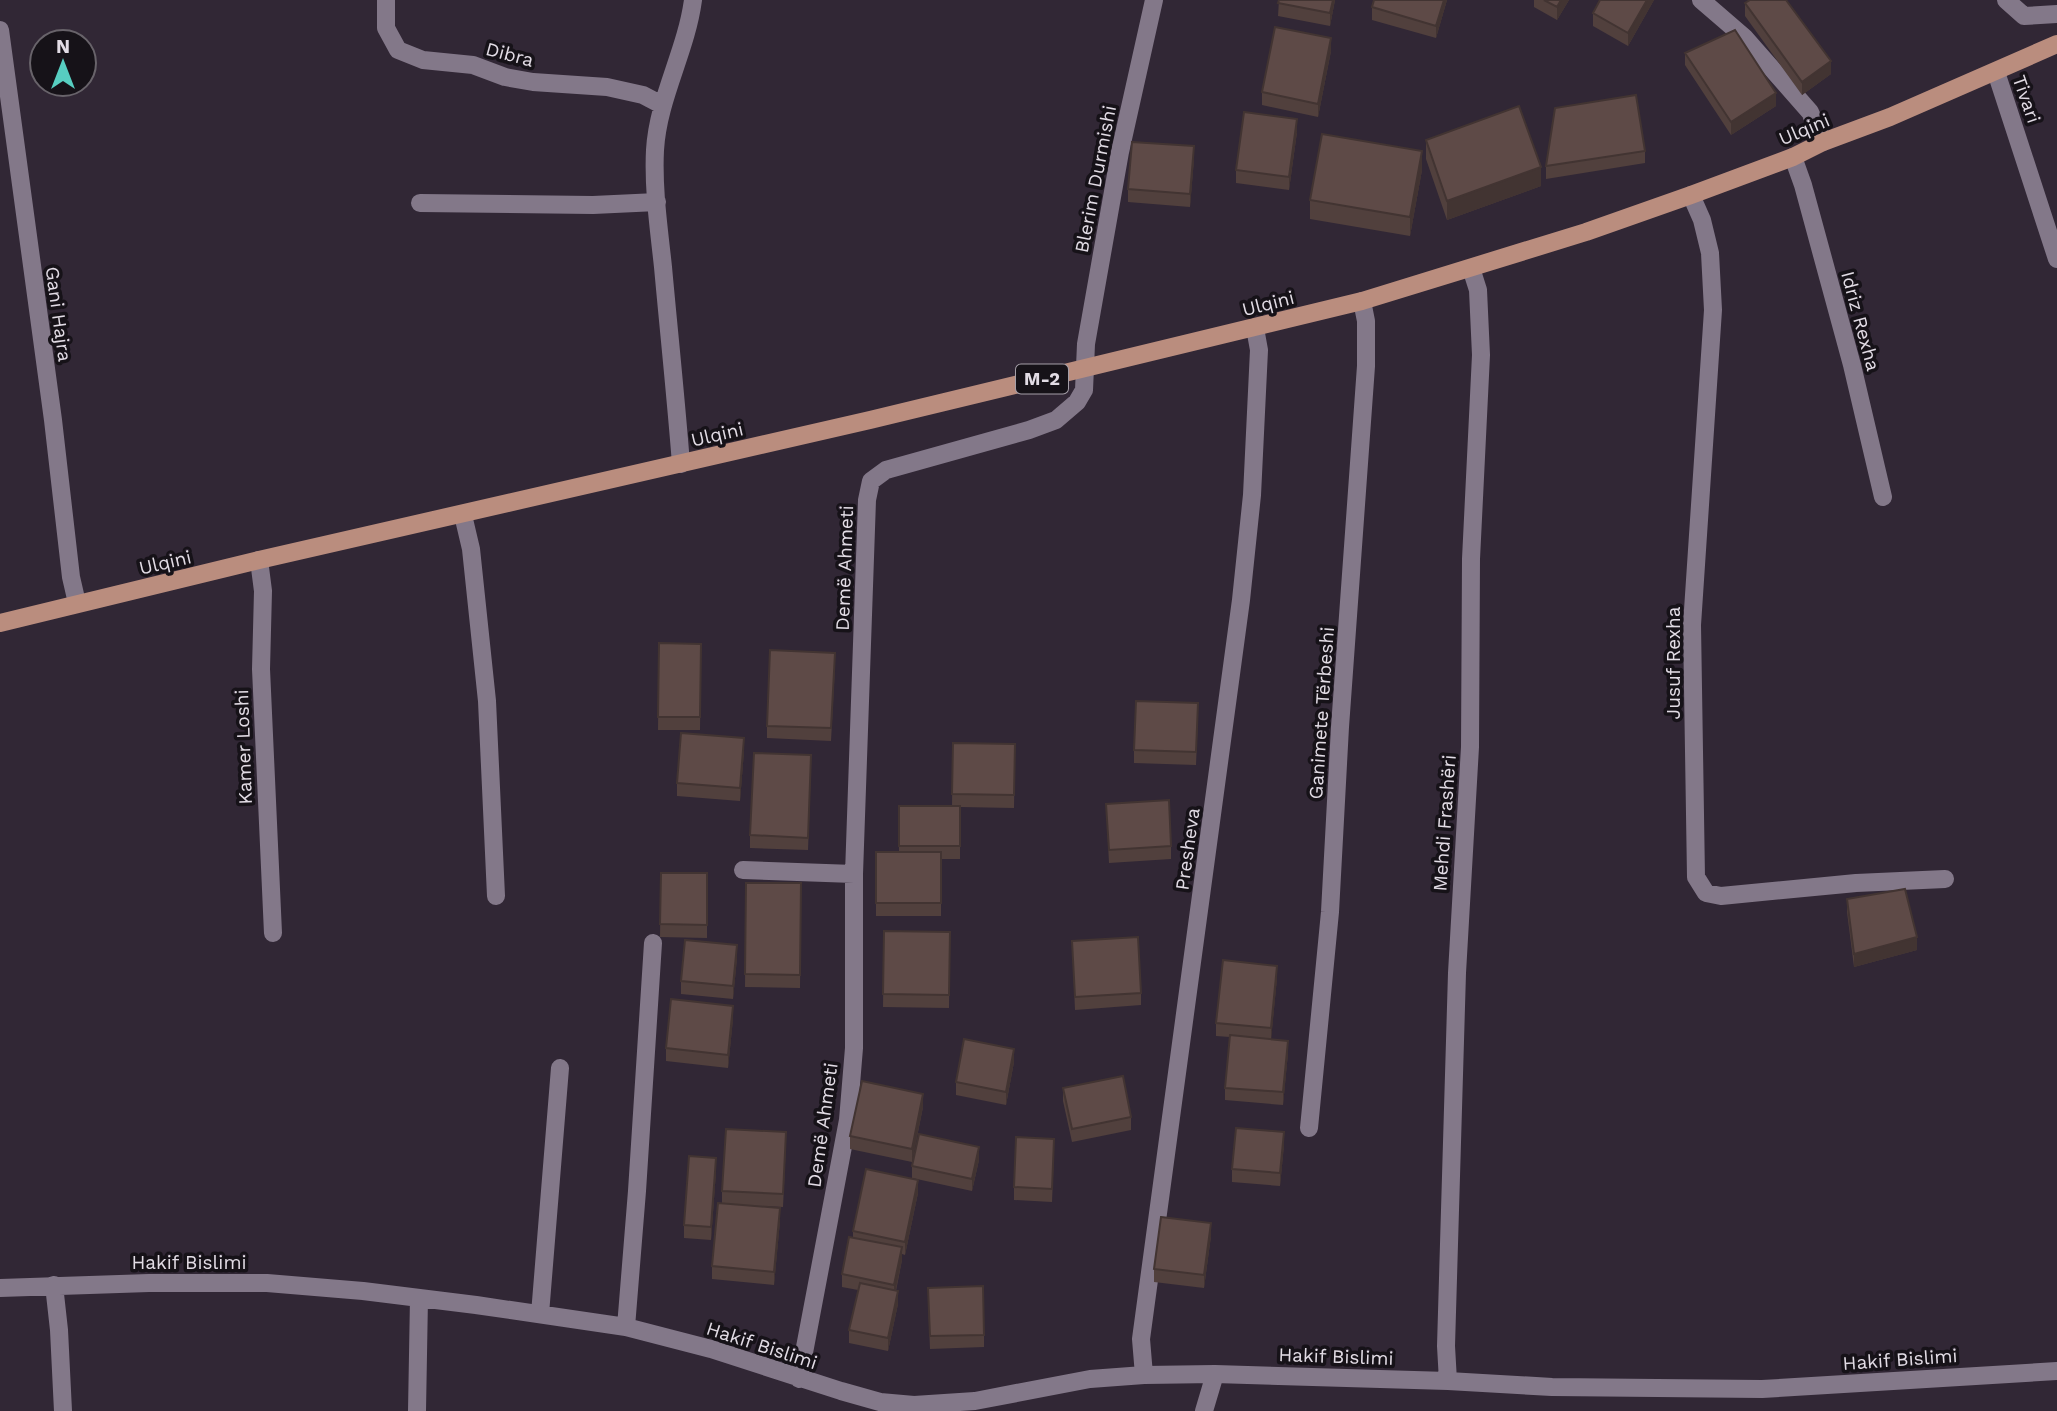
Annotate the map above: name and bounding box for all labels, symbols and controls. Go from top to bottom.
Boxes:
north arrow [28,28,98,98]
text: N [56,35,70,58]
street label: Dibra [483,37,537,72]
street label: Tivari [2008,72,2045,126]
street label: Blerim Durmishi [1070,103,1121,255]
street label: Ulqini [1775,109,1833,150]
street label: Gani Hajra [40,265,77,363]
street label: Idriz Rexha [1836,269,1885,374]
street label: Ulqini [1240,286,1297,321]
road number: M-2 [1016,365,1068,394]
street label: Ulqini [689,417,745,452]
street label: Demë Ahmeti [831,505,858,631]
street label: Ulqini [137,545,193,580]
street label: Jusuf Rexha [1662,606,1685,719]
street label: Ganimete Tërbeshi [1304,626,1339,800]
street label: Kamer Loshi [230,689,257,805]
street label: Mehdi Frashëri [1428,754,1461,892]
street label: Presheva [1170,806,1205,892]
street label: Demë Ahmeti [802,1061,843,1189]
street label: Hakif Bislimi [131,1251,247,1274]
street label: Hakif Bislimi [704,1317,820,1374]
street label: Hakif Bislimi [1278,1343,1394,1370]
street label: Hakif Bislimi [1842,1344,1958,1375]

